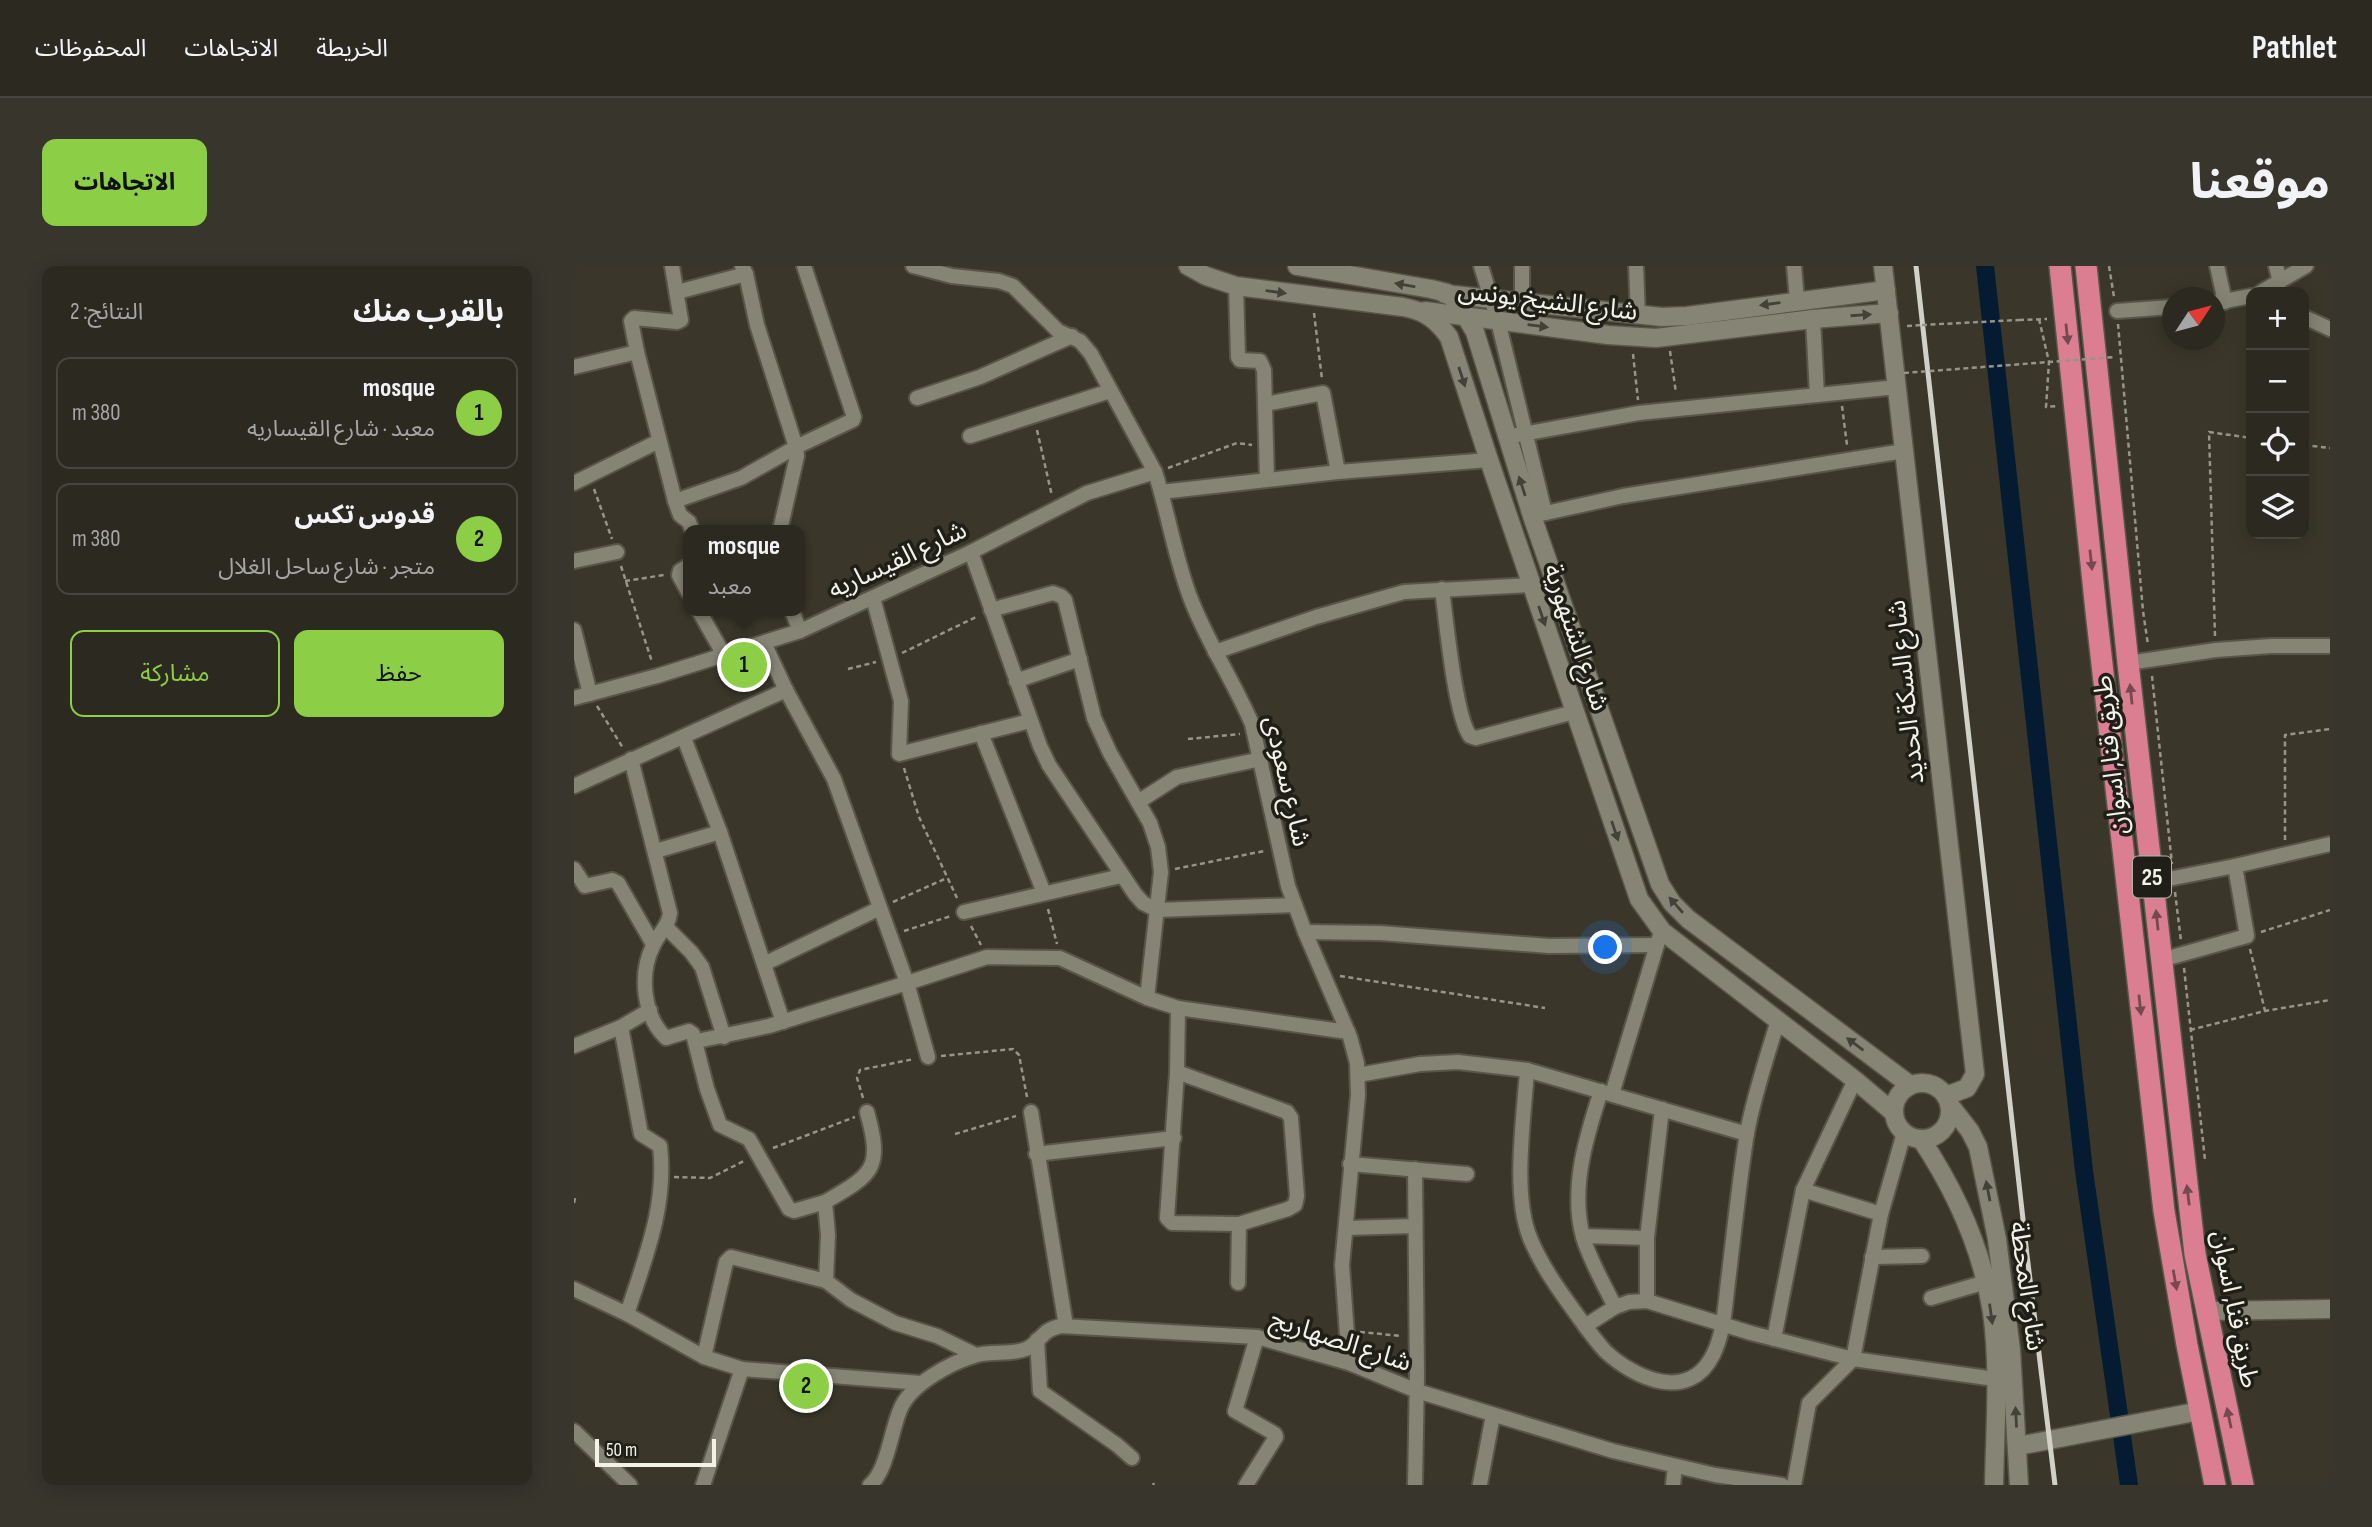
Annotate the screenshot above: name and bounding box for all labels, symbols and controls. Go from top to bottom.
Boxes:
text: Pathlet [2252,28,2337,68]
text: المحفوظات [35,34,146,63]
text: الاتجاهات [184,34,278,63]
text: الخريطة [316,34,388,63]
button: الاتجاهات [42,139,207,226]
text: موقعنا [2190,154,2330,213]
street label: شارع الشيخ يونس [1456,275,1639,331]
one-way arrow [1394,279,1416,290]
one-way arrow [1265,286,1287,297]
north arrow [2162,287,2225,350]
map controls [2246,287,2309,539]
button: + [2246,287,2309,350]
text: بالقرب منك [353,294,504,330]
text: النتائج: 2 [70,298,143,326]
one-way arrow [1759,299,1781,310]
one-way arrow [1851,309,1873,320]
one-way arrow [1527,320,1549,331]
one-way arrow [2062,323,2073,345]
button: − [2246,350,2309,413]
one-way arrow [1457,366,1468,387]
text: mosque [363,373,435,404]
text: 380 m [72,399,120,427]
text: 1 [474,399,484,427]
button: locate [2246,413,2309,476]
text: معبد · شارع القيساريه [247,415,435,443]
one-way arrow [1516,475,1527,496]
button: layers [2246,476,2309,539]
text: قدوس تكس [294,500,435,531]
street label: شارع القيساريه [823,515,973,608]
text: 380 m [72,525,120,553]
text: 2 [474,525,484,553]
popup [683,525,805,616]
text: mosque [708,531,780,562]
one-way arrow [2085,549,2096,571]
text: متجر · شارع ساحل الغلال [218,553,435,581]
street label: شارع الشنهورية [1534,560,1615,716]
text: معبد [708,573,752,601]
street label: شارع السكة الحديد [1881,598,1934,785]
one-way arrow [1537,605,1548,626]
button: مشاركة [70,630,280,717]
button: حفظ [294,630,504,717]
pin: 1 [721,639,767,691]
street label: طريق قنا, اسوان [2088,674,2135,836]
one-way arrow [2126,683,2137,705]
street label: شارع سعودى [1255,713,1317,850]
one-way arrow [1610,821,1621,842]
road number: 25 [2133,856,2171,898]
one-way arrow [1669,897,1684,914]
one-way arrow [2151,909,2162,931]
your location [1588,930,1622,964]
one-way arrow [2135,995,2146,1017]
one-way arrow [1847,1037,1865,1052]
one-way arrow [1982,1180,1993,1202]
one-way arrow [2183,1183,2194,1205]
street label: شارع المحطة [2000,1219,2051,1353]
street label: طريق قنا, اسوان [2204,1228,2265,1391]
one-way arrow [2170,1269,2181,1291]
one-way arrow [1986,1303,1997,1325]
street label: شارع الصهاريج [1265,1304,1415,1382]
pin: 2 [783,1360,829,1412]
one-way arrow [2011,1406,2022,1428]
one-way arrow [2223,1407,2234,1429]
scale bar [595,1436,716,1468]
text: 50 m [606,1439,637,1462]

